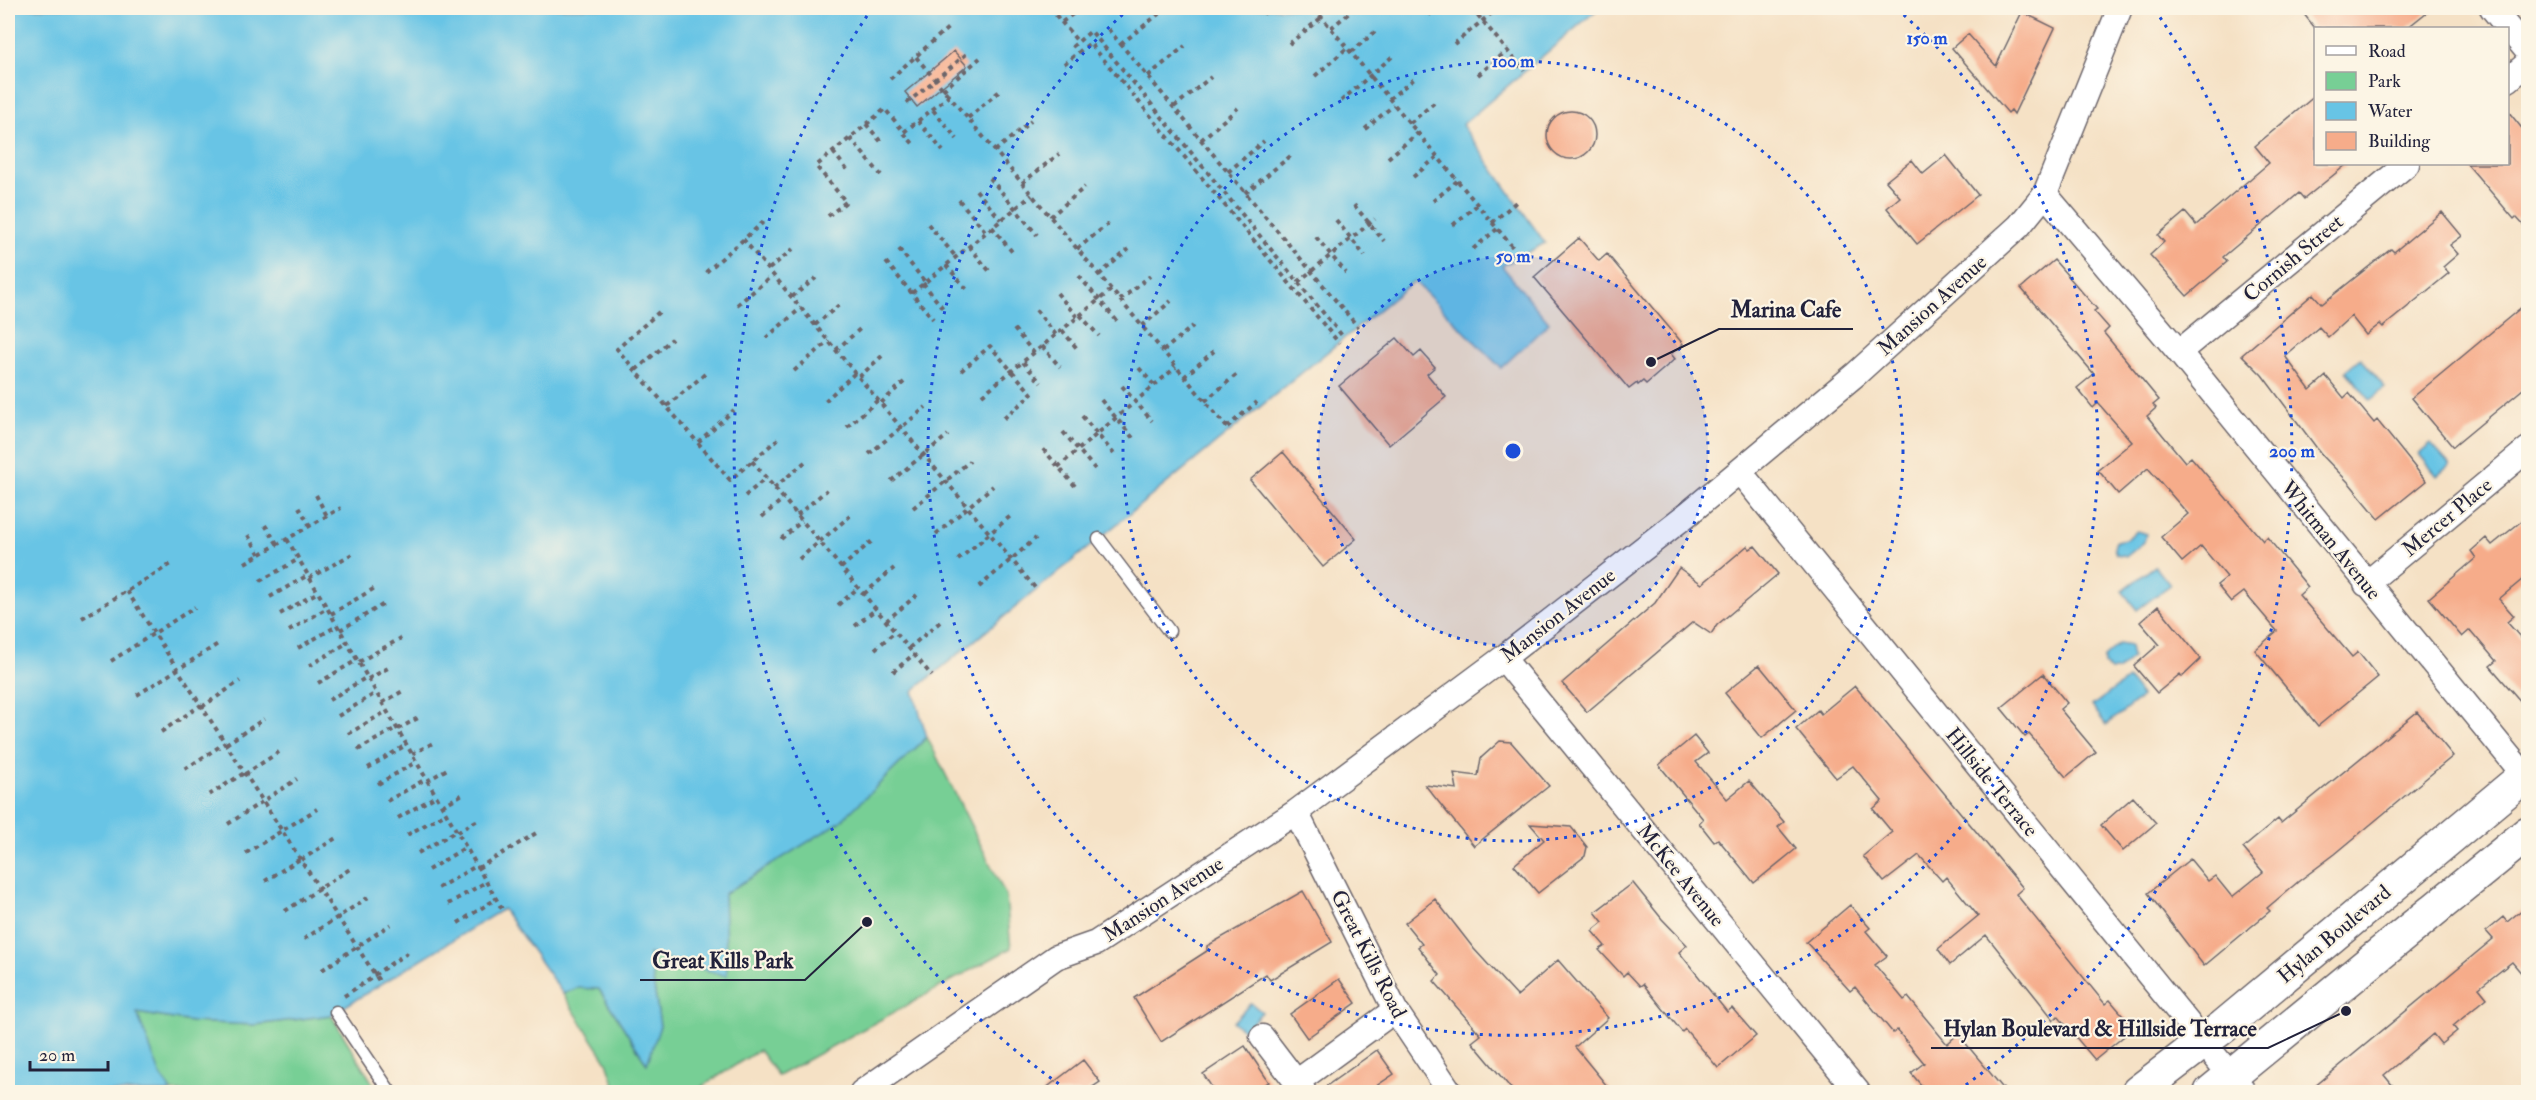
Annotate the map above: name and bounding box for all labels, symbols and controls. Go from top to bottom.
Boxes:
text: 150 m [1906,27,1949,50]
legend [2314,27,2509,165]
text: Road [2368,40,2406,63]
text: 100 m [1492,50,1535,73]
text: Park [2368,70,2401,93]
text: Water [2367,100,2412,123]
text: Building [2368,130,2431,153]
street label: Cornish Street [2238,208,2349,308]
text: 50 m [1496,245,1531,268]
street label: Mansion Avenue [1872,249,1993,362]
callout: Marina Cafe [1719,289,1853,329]
text: Marina Cafe [1730,296,1842,324]
text: 200 m [2269,440,2316,463]
centre of rings [1503,441,1523,461]
street label: Mercer Place [2397,472,2498,563]
street label: Whitman Avenue [2274,474,2387,606]
street label: Mansion Avenue [1495,562,1621,669]
street label: Hillside Terrace [1939,722,2044,843]
street label: McKee Avenue [1631,818,1731,933]
street label: Mansion Avenue [1098,850,1229,948]
street label: Hylan Boulevard [2272,879,2397,990]
street label: Great Kills Road [1325,885,1413,1024]
callout: Great Kills Park [640,940,805,980]
text: Great Kills Park [652,947,794,975]
callout: Hylan Boulevard & Hillside Terrace [1931,1008,2268,1048]
text: Hylan Boulevard & Hillside Terrace [1943,1015,2258,1044]
scale bar [30,1034,108,1072]
text: 20 m [39,1044,75,1067]

